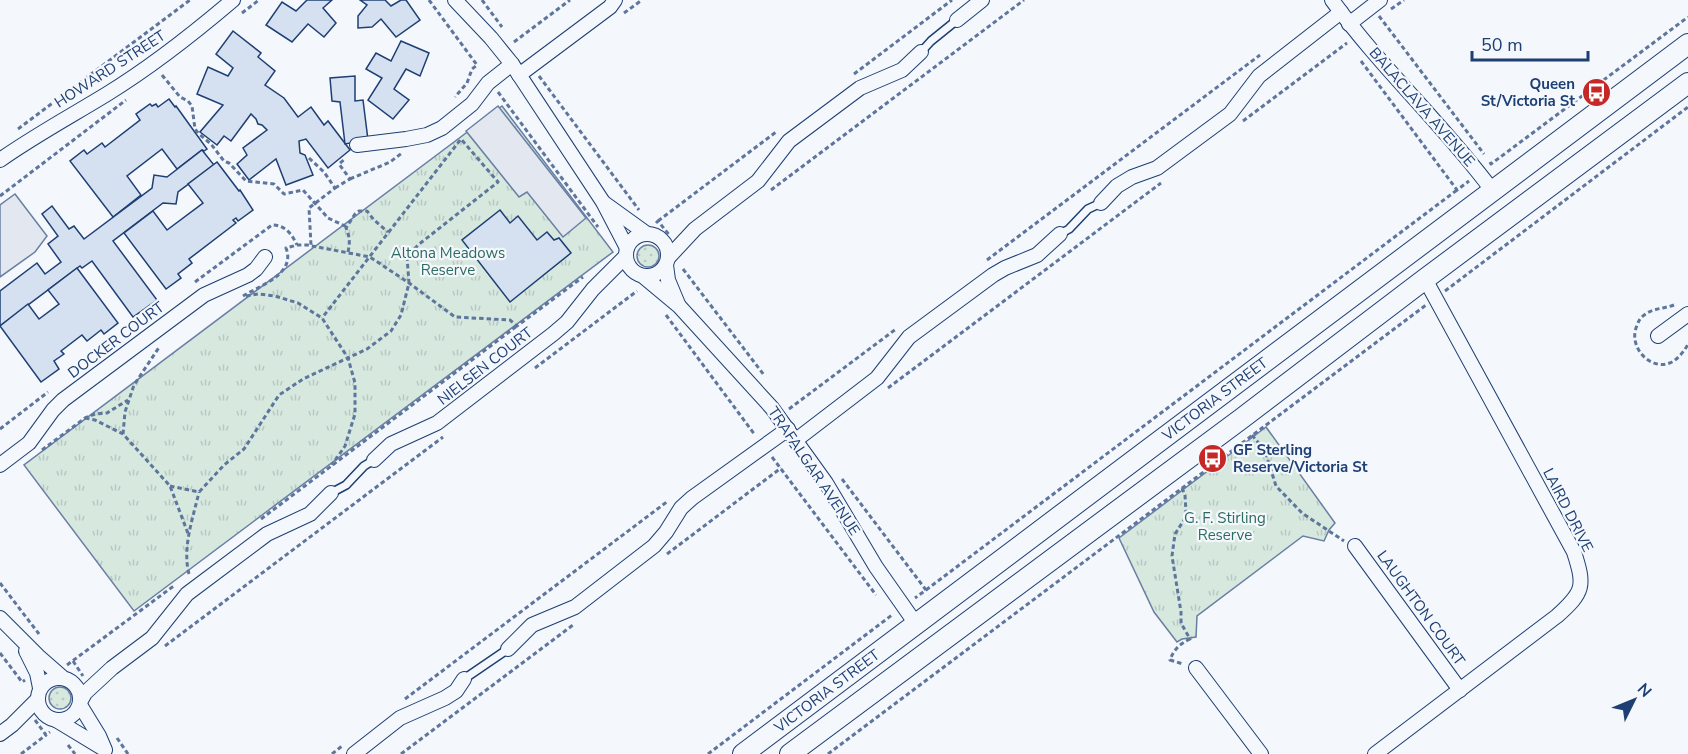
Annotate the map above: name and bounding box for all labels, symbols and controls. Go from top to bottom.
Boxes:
scale bar [1472,24,1588,62]
street label: HOWARD STREET [51,26,169,112]
text: 50 m [1481,33,1523,57]
street label: BALACLAVA AVENUE [1365,43,1479,171]
place label: Queen St/Victoria St [1481,74,1575,111]
bus stop icon: Queen St/Victoria St [1580,77,1612,109]
park label: Altona Meadows Reserve [391,243,505,280]
street label: DOCKER COURT [64,297,168,383]
street label: NIELSEN COURT [433,323,537,409]
street label: VICTORIA STREET [1157,353,1272,446]
street label: TRAFALGAR AVENUE [763,403,865,539]
place label: GF Sterling Reserve/Victoria St [1233,440,1368,477]
bus stop icon: GF Sterling Reserve/Victoria St [1196,443,1228,475]
street label: LAIRD DRIVE [1538,465,1598,555]
park label: G. F. Stirling Reserve [1184,508,1266,545]
street label: LAUGHTON COURT [1372,546,1470,670]
street label: VICTORIA STREET [769,645,884,738]
north arrow [1604,670,1664,730]
text: N [1632,679,1656,702]

